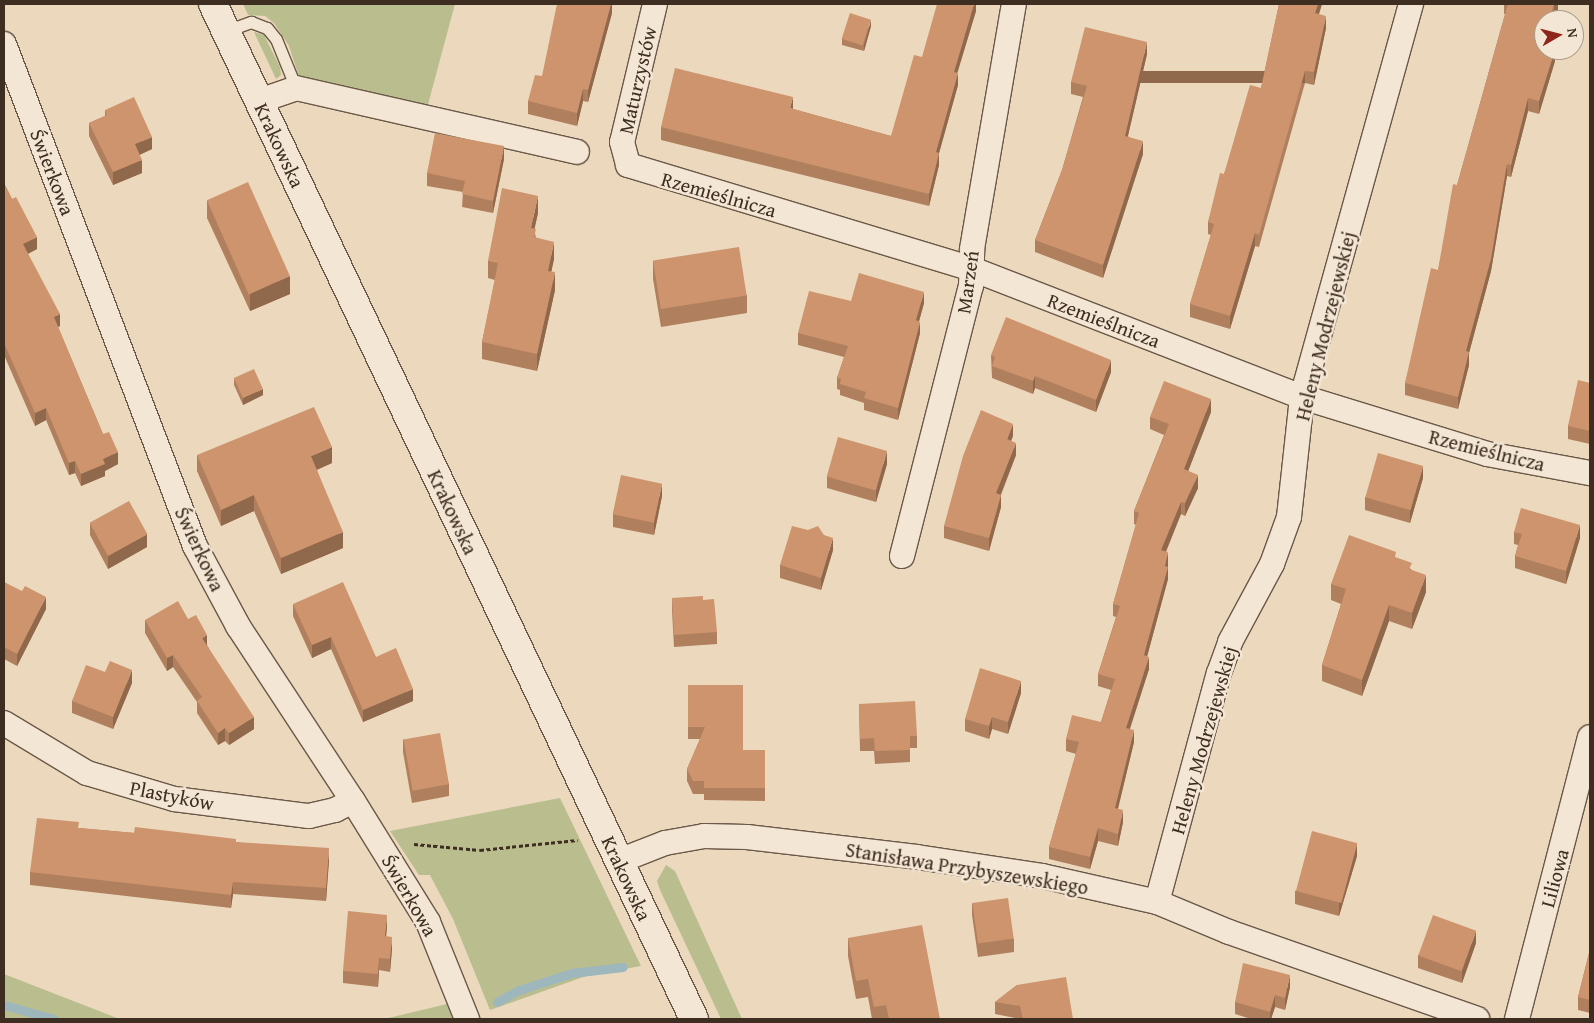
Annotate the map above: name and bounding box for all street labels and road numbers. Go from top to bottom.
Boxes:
street label: Maturzystów [613,24,661,136]
street label: Krakowska [250,99,310,191]
street label: Świerkowa [26,126,80,218]
street label: Rzemieślnicza [659,166,779,222]
street label: Heleny Modrzejewskiej [1290,229,1360,423]
street label: Marzeń [951,249,983,315]
street label: Rzemieślnicza [1044,288,1164,352]
street label: Rzemieślnicza [1427,424,1547,476]
street label: Krakowska [423,466,483,558]
street label: Świerkowa [170,503,230,595]
street label: Heleny Modrzejewskiej [1165,643,1241,837]
street label: Plastyków [128,775,216,815]
street label: Krakowska [597,832,657,924]
street label: Stanisława Przybyszewskiego [844,837,1090,899]
street label: Liliowa [1535,846,1573,910]
street label: Świerkowa [377,850,443,940]

